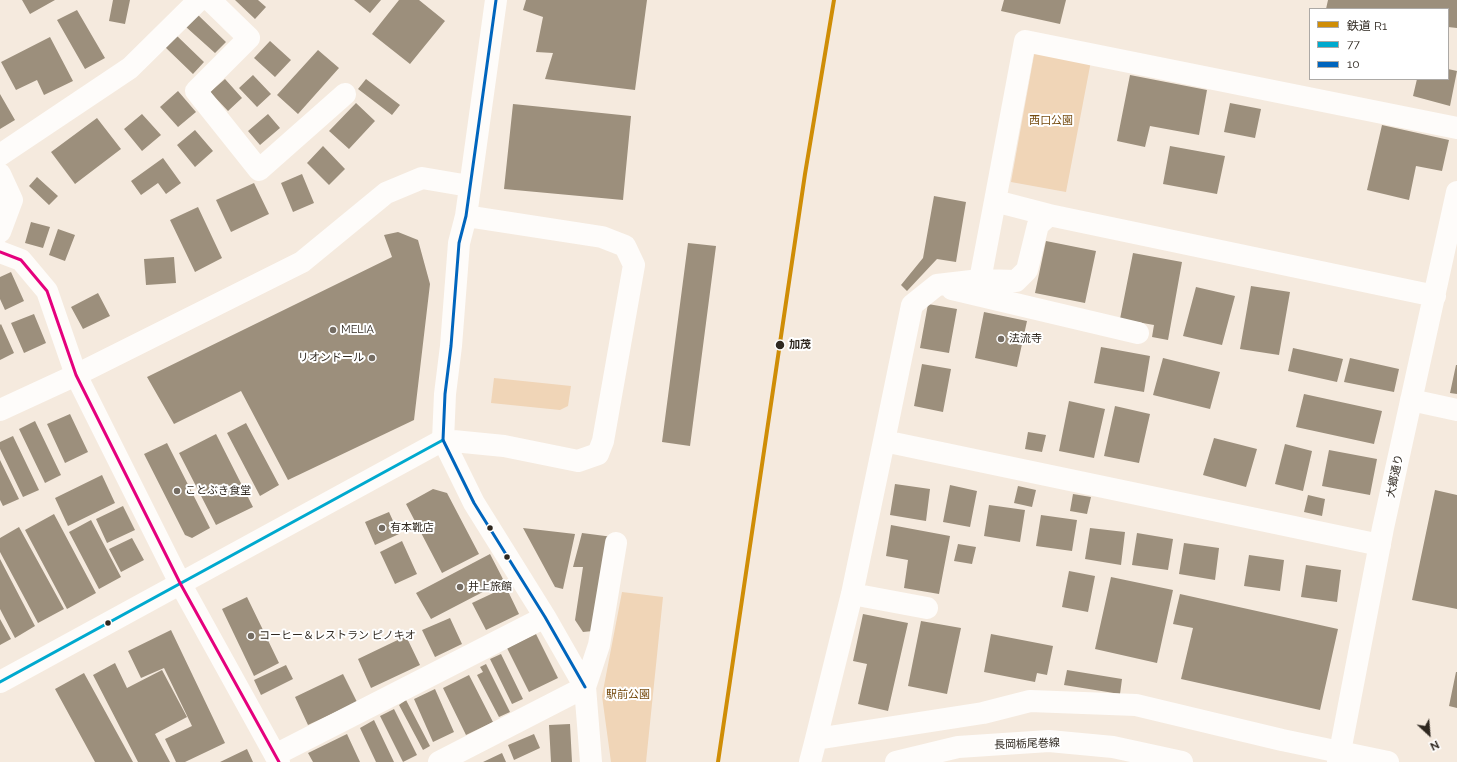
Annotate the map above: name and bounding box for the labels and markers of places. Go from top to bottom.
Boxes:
place label: MELIA [341,323,374,337]
marker: MELIA [328,325,338,335]
place label: 法流寺 [1009,332,1042,346]
marker: 法流寺 [996,334,1006,344]
place label: 加茂 [789,338,811,352]
marker: 加茂 [774,339,786,351]
place label: リオンドール [298,351,364,365]
marker: リオンドール [367,353,377,363]
place label: ことぶき食堂 [185,484,251,498]
marker: ことぶき食堂 [172,486,182,496]
place label: 有本靴店 [390,521,434,535]
marker: 有本靴店 [377,523,387,533]
unlabelled marker [485,523,495,533]
unlabelled marker [502,552,512,562]
place label: 井上旅館 [468,580,512,594]
marker: 井上旅館 [455,582,465,592]
unlabelled marker [103,618,113,628]
place label: コーヒー＆レストラン ピノキオ [259,629,416,643]
marker: コーヒー＆レストラン ピノキオ [246,631,256,641]

